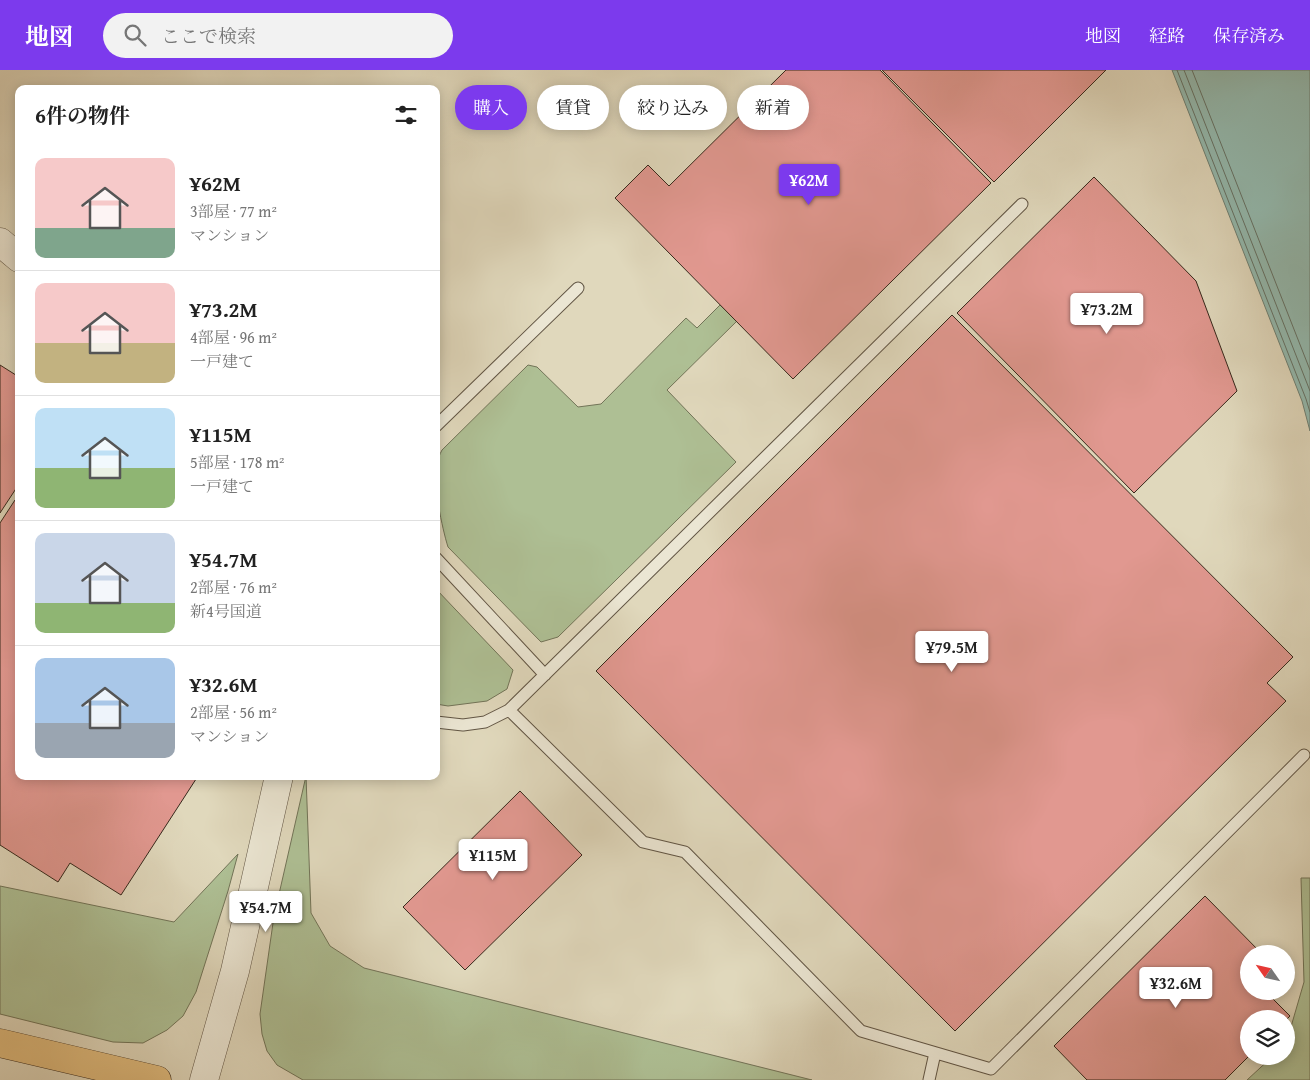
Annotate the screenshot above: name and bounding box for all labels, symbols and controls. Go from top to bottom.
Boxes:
search box [103,13,453,58]
text: 地図 [25,19,73,54]
icon: search [121,21,149,49]
text: ここで検索 [161,22,256,50]
text: 地図 [1085,22,1121,49]
text: 経路 [1149,22,1185,49]
text: 保存済み [1213,22,1285,49]
chip: 購入 [455,85,527,130]
chip: 賃貸 [537,85,609,130]
chip: 絞り込み [619,85,727,130]
chip: 新着 [737,85,809,130]
text: 6件の物件 [35,100,130,131]
icon: filters [392,101,420,129]
pin: ¥62M [779,164,839,206]
text: ¥62M [190,168,241,199]
text: ¥62M [790,168,828,192]
icon: home [75,178,135,238]
text: 3部屋 · 77 m² [190,199,277,223]
text: マンション [190,223,269,247]
pin: ¥73.2M [1066,292,1148,335]
text: ¥73.2M [190,294,258,325]
text: ¥73.2M [1081,297,1133,321]
icon: home [75,303,135,363]
text: 4部屋 · 96 m² [190,325,277,349]
text: 一戸建て [190,349,254,373]
text: ¥115M [190,419,252,450]
icon: home [75,428,135,488]
text: 5部屋 · 178 m² [190,450,285,474]
text: 一戸建て [190,474,254,498]
text: ¥54.7M [190,544,258,575]
icon: home [75,553,135,613]
text: 2部屋 · 76 m² [190,575,277,599]
text: 新4号国道 [190,599,262,623]
pin: ¥79.5M [911,630,993,673]
text: ¥79.5M [926,635,978,659]
text: ¥32.6M [190,669,258,700]
icon: home [75,678,135,738]
text: 2部屋 · 56 m² [190,700,277,724]
text: マンション [190,724,269,748]
pin: ¥115M [458,838,528,881]
text: ¥115M [470,843,516,867]
pin: ¥54.7M [225,890,307,933]
text: ¥54.7M [240,895,292,919]
north arrow [1240,945,1295,1000]
map controls [1240,945,1295,1065]
pin: ¥32.6M [1135,966,1217,1009]
text: ¥32.6M [1150,971,1202,995]
button: layers [1240,1010,1295,1065]

